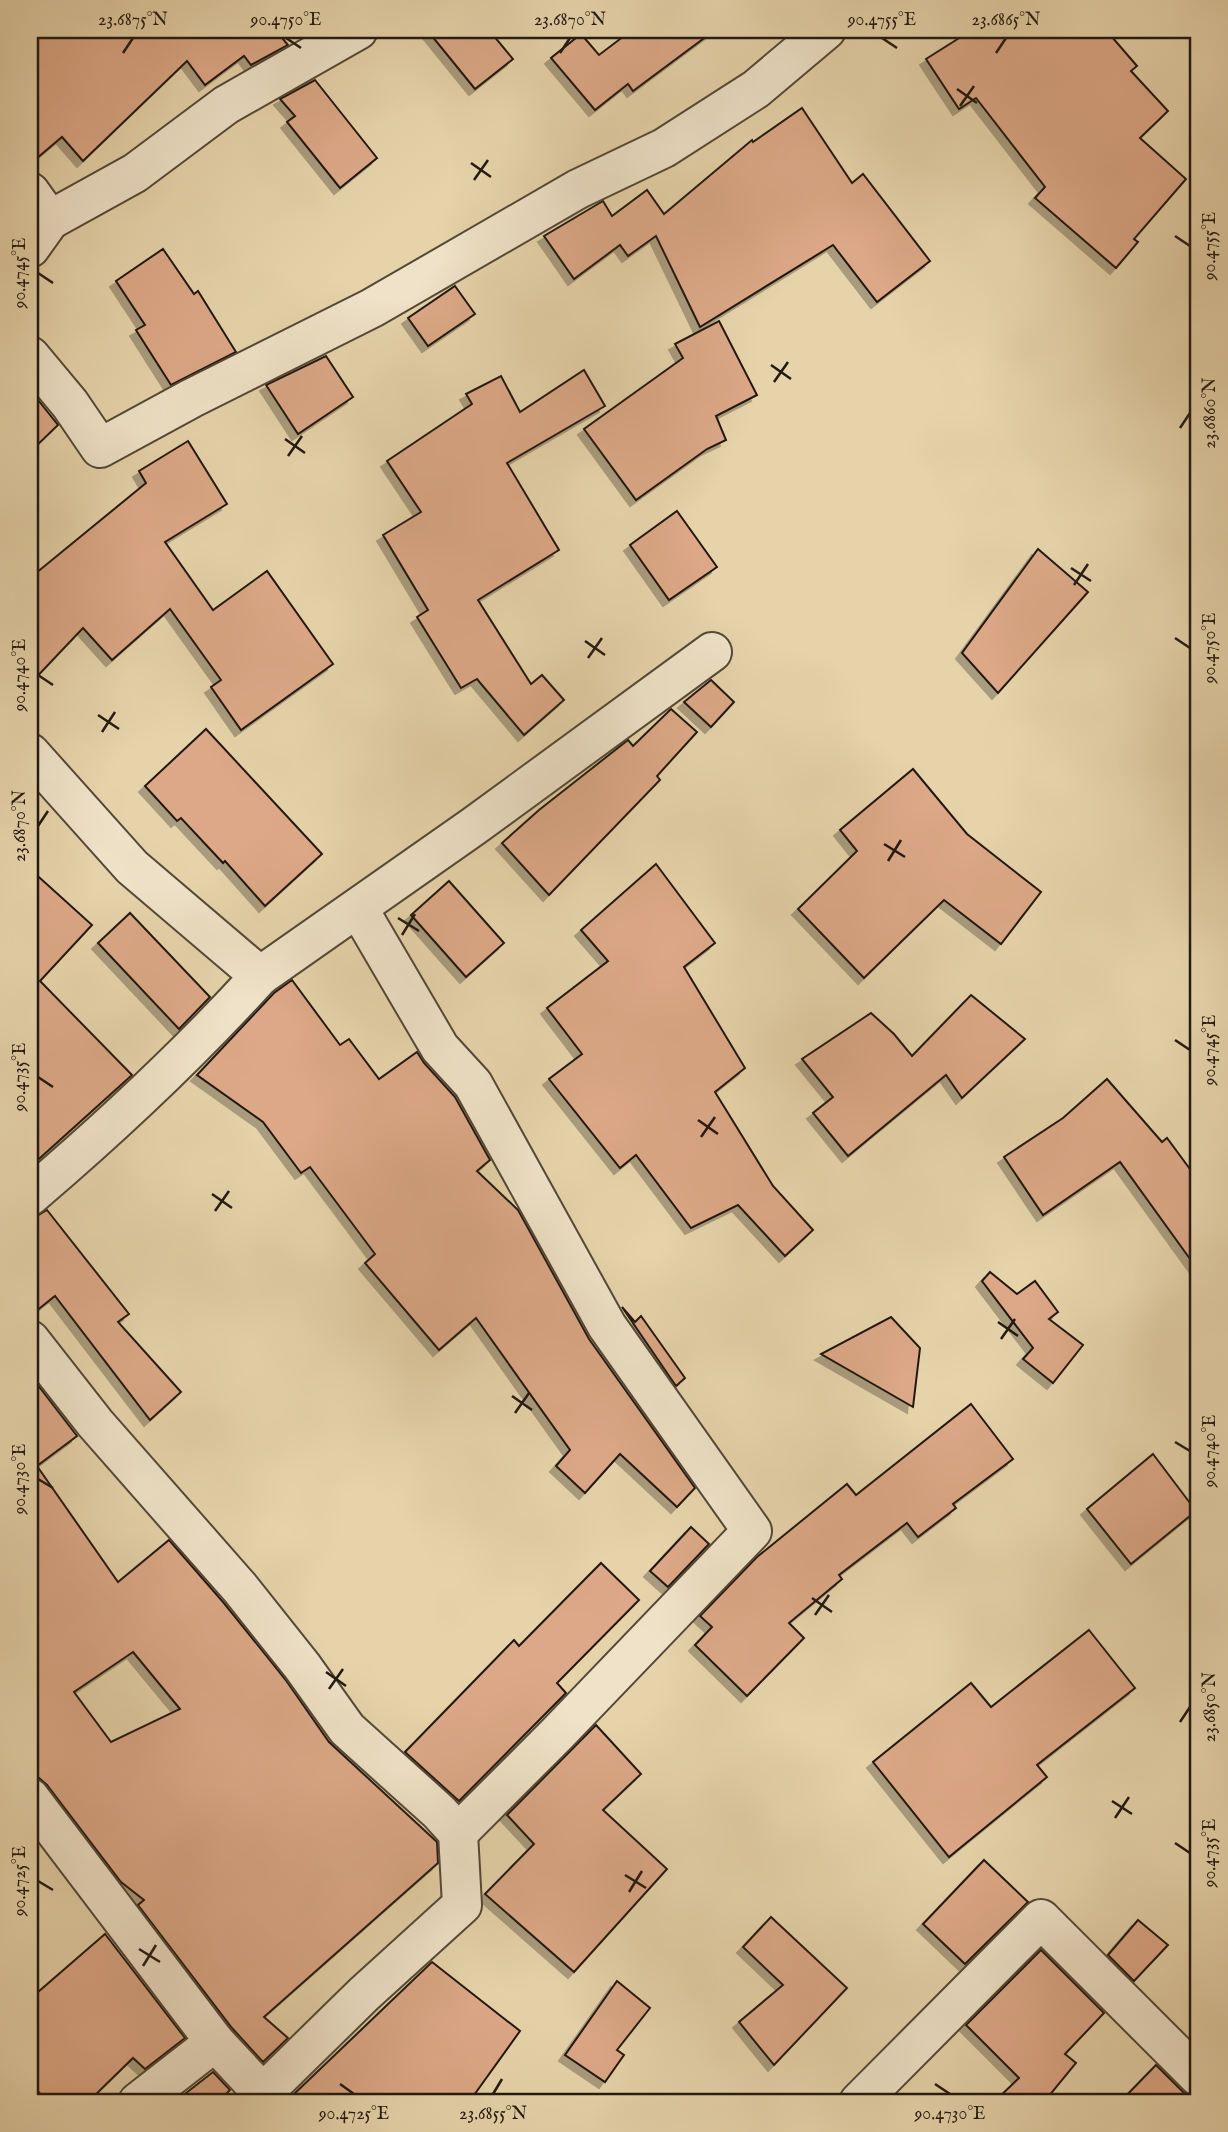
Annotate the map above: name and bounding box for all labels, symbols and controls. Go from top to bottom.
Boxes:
text: 23.6875°N [98,9,168,32]
text: 90.4750°E [250,9,321,32]
text: 23.6870°N [534,9,607,32]
text: 90.4755°E [847,9,916,32]
text: 23.6865°N [971,9,1041,32]
text: 90.4755°E [1199,212,1222,281]
text: 90.4745°E [9,238,32,309]
text: 23.6860°N [1199,377,1222,449]
text: 90.4750°E [1199,613,1222,684]
text: 90.4740°E [9,638,32,713]
text: 23.6870°N [9,789,32,862]
text: 90.4745°E [1199,1015,1222,1086]
text: 90.4735°E [9,1043,32,1112]
text: 90.4740°E [1199,1414,1222,1489]
text: 90.4730°E [9,1443,32,1516]
text: 23.6850°N [1199,1671,1222,1742]
text: 90.4735°E [1199,1819,1222,1888]
text: 90.4725°E [9,1846,32,1917]
text: 90.4725°E [318,2103,389,2126]
text: 23.6855°N [459,2103,527,2126]
text: 90.4730°E [913,2103,986,2126]

